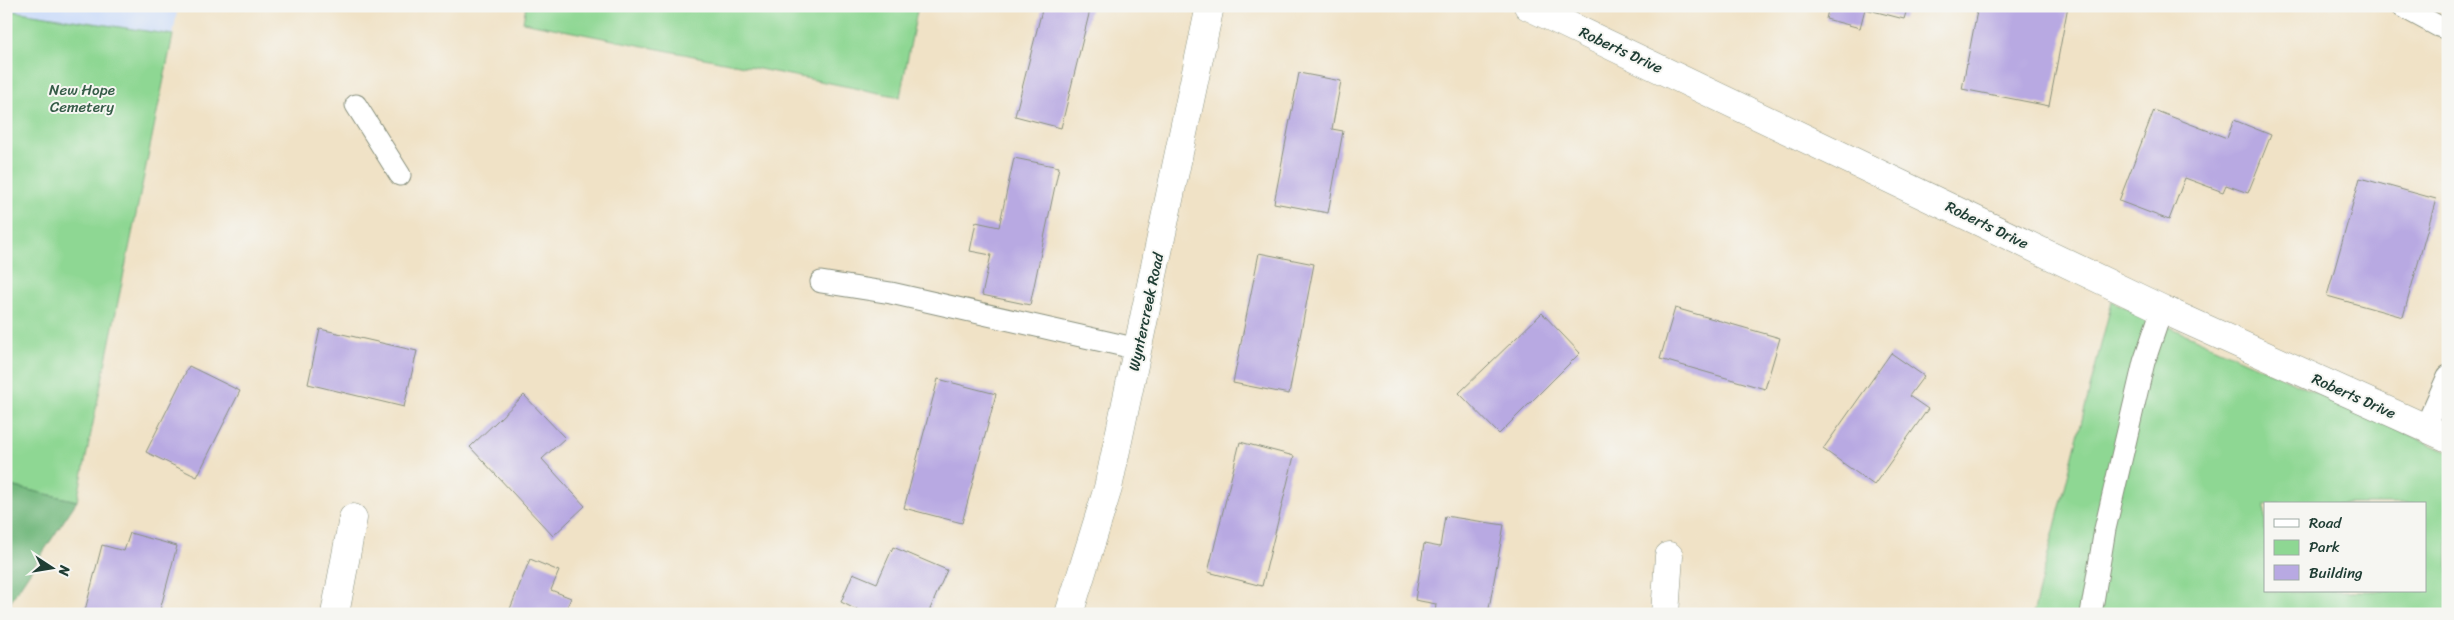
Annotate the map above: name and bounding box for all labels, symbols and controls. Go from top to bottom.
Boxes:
street label: Roberts Drive [1575,19,1667,81]
park label: New Hope Cemetery [49,77,115,120]
street label: Roberts Drive [1941,194,2033,256]
street label: Wyntercreek Road [1121,250,1171,373]
street label: Roberts Drive [2308,366,2400,426]
legend [2264,502,2426,592]
text: Road [2309,510,2342,536]
text: Park [2309,534,2340,560]
north arrow [28,542,78,592]
text: Building [2309,560,2363,586]
text: N [51,562,78,578]

